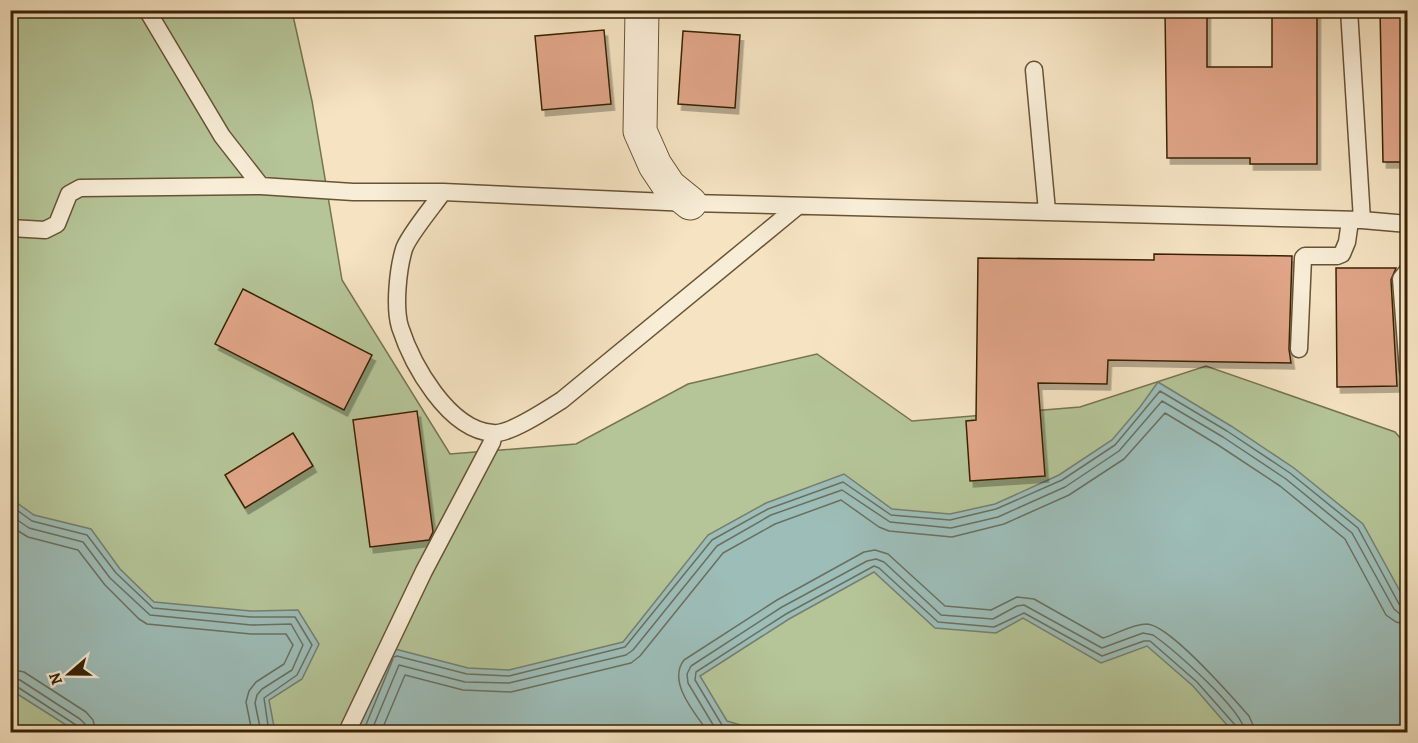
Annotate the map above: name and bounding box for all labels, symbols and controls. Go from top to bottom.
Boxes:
north arrow [39,644,99,704]
text: N [43,669,68,688]

